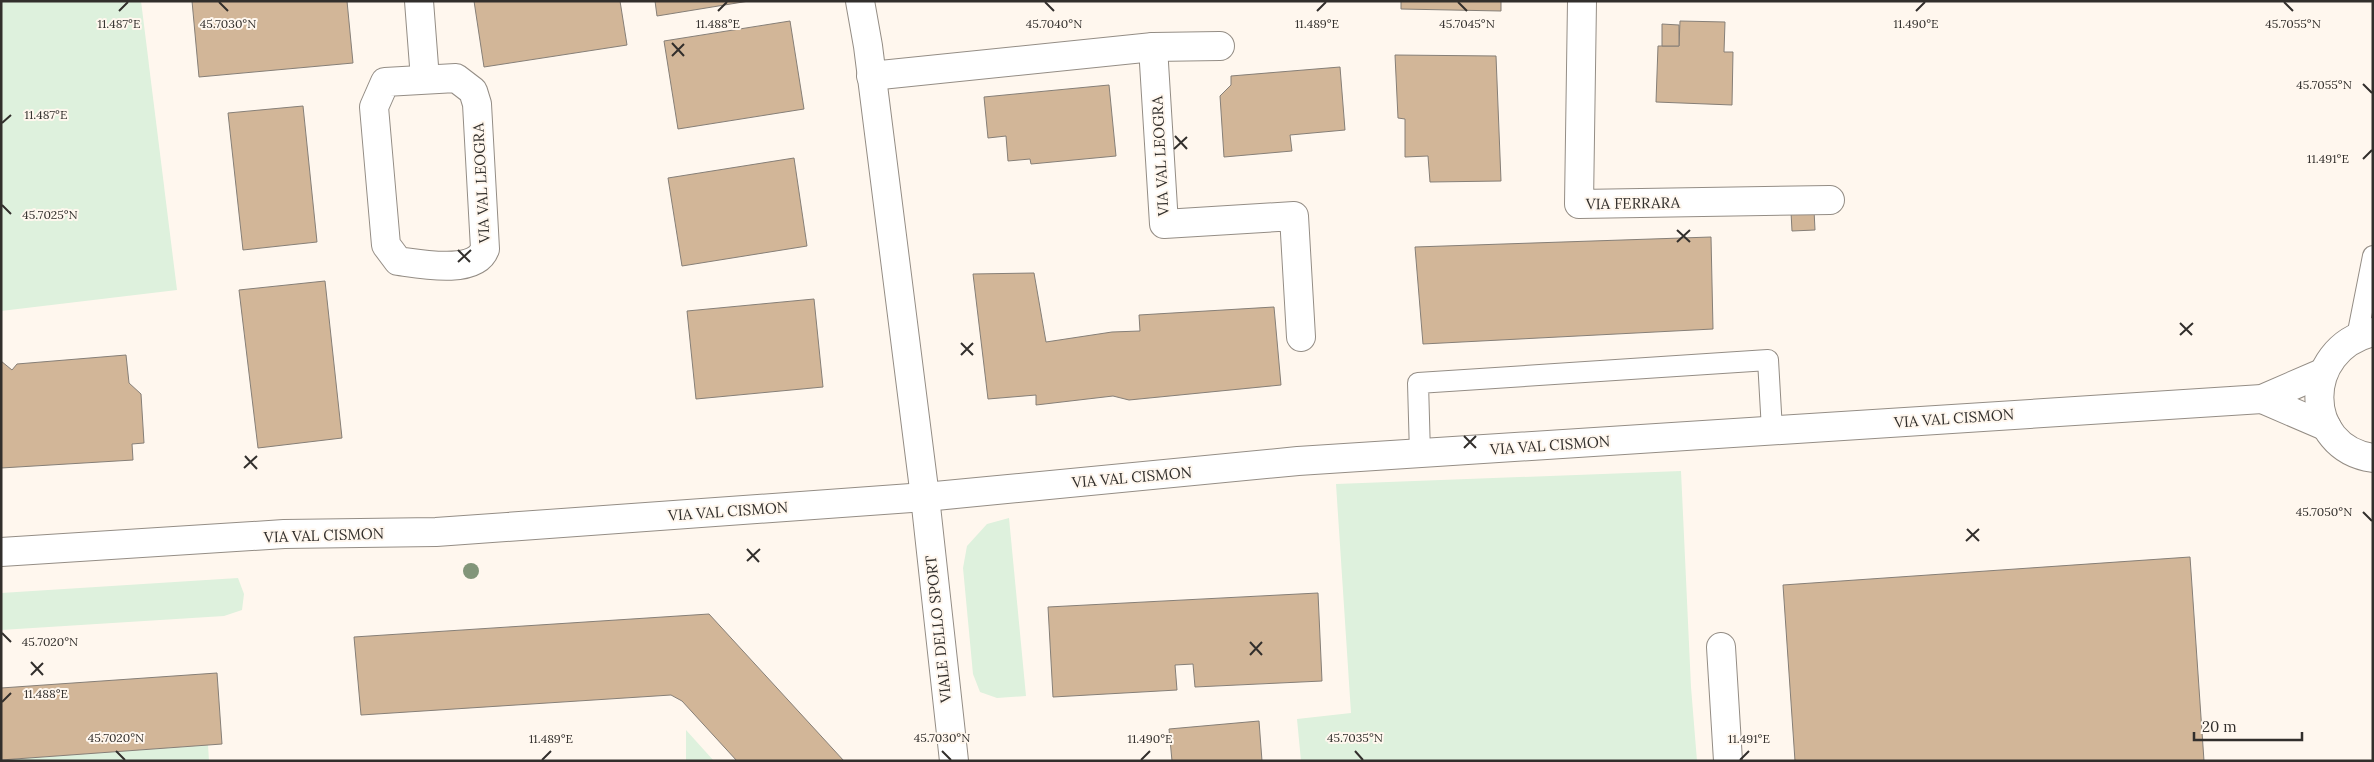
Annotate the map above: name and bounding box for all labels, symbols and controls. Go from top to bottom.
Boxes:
text: 11.487°E [98,16,140,31]
text: 45.7030°N [200,16,256,31]
text: 11.488°E [696,16,740,31]
text: 45.7040°N [1026,16,1082,31]
text: 11.489°E [1295,16,1339,31]
text: 45.7045°N [1439,16,1495,31]
text: 11.490°E [1894,16,1938,31]
text: 45.7055°N [2265,16,2321,31]
text: 45.7055°N [2296,77,2352,92]
street label: VIA VAL LEOGRA [1147,95,1173,217]
text: 11.487°E [25,107,67,122]
street label: VIA VAL LEOGRA [468,122,494,244]
text: 11.491°E [2307,151,2349,166]
street label: VIA FERRARA [1585,193,1681,213]
text: 45.7025°N [22,207,78,222]
street label: VIA VAL CISMON [1892,404,2015,432]
street label: VIA VAL CISMON [1488,431,1611,459]
street label: VIA VAL CISMON [1070,462,1193,492]
street label: VIA VAL CISMON [666,497,789,525]
text: 45.7050°N [2296,504,2352,519]
street label: VIA VAL CISMON [263,523,384,547]
street label: VIALE DELLO SPORT [921,554,955,704]
text: 45.7020°N [22,634,78,649]
text: 11.488°E [24,686,68,701]
scale bar [2194,710,2302,742]
text: 20 m [2202,717,2237,736]
text: 45.7020°N [88,730,144,745]
text: 45.7030°N [914,730,970,745]
text: 45.7035°N [1327,730,1383,745]
text: 11.489°E [529,731,573,746]
text: 11.490°E [1128,731,1172,746]
text: 11.491°E [1728,731,1770,746]

